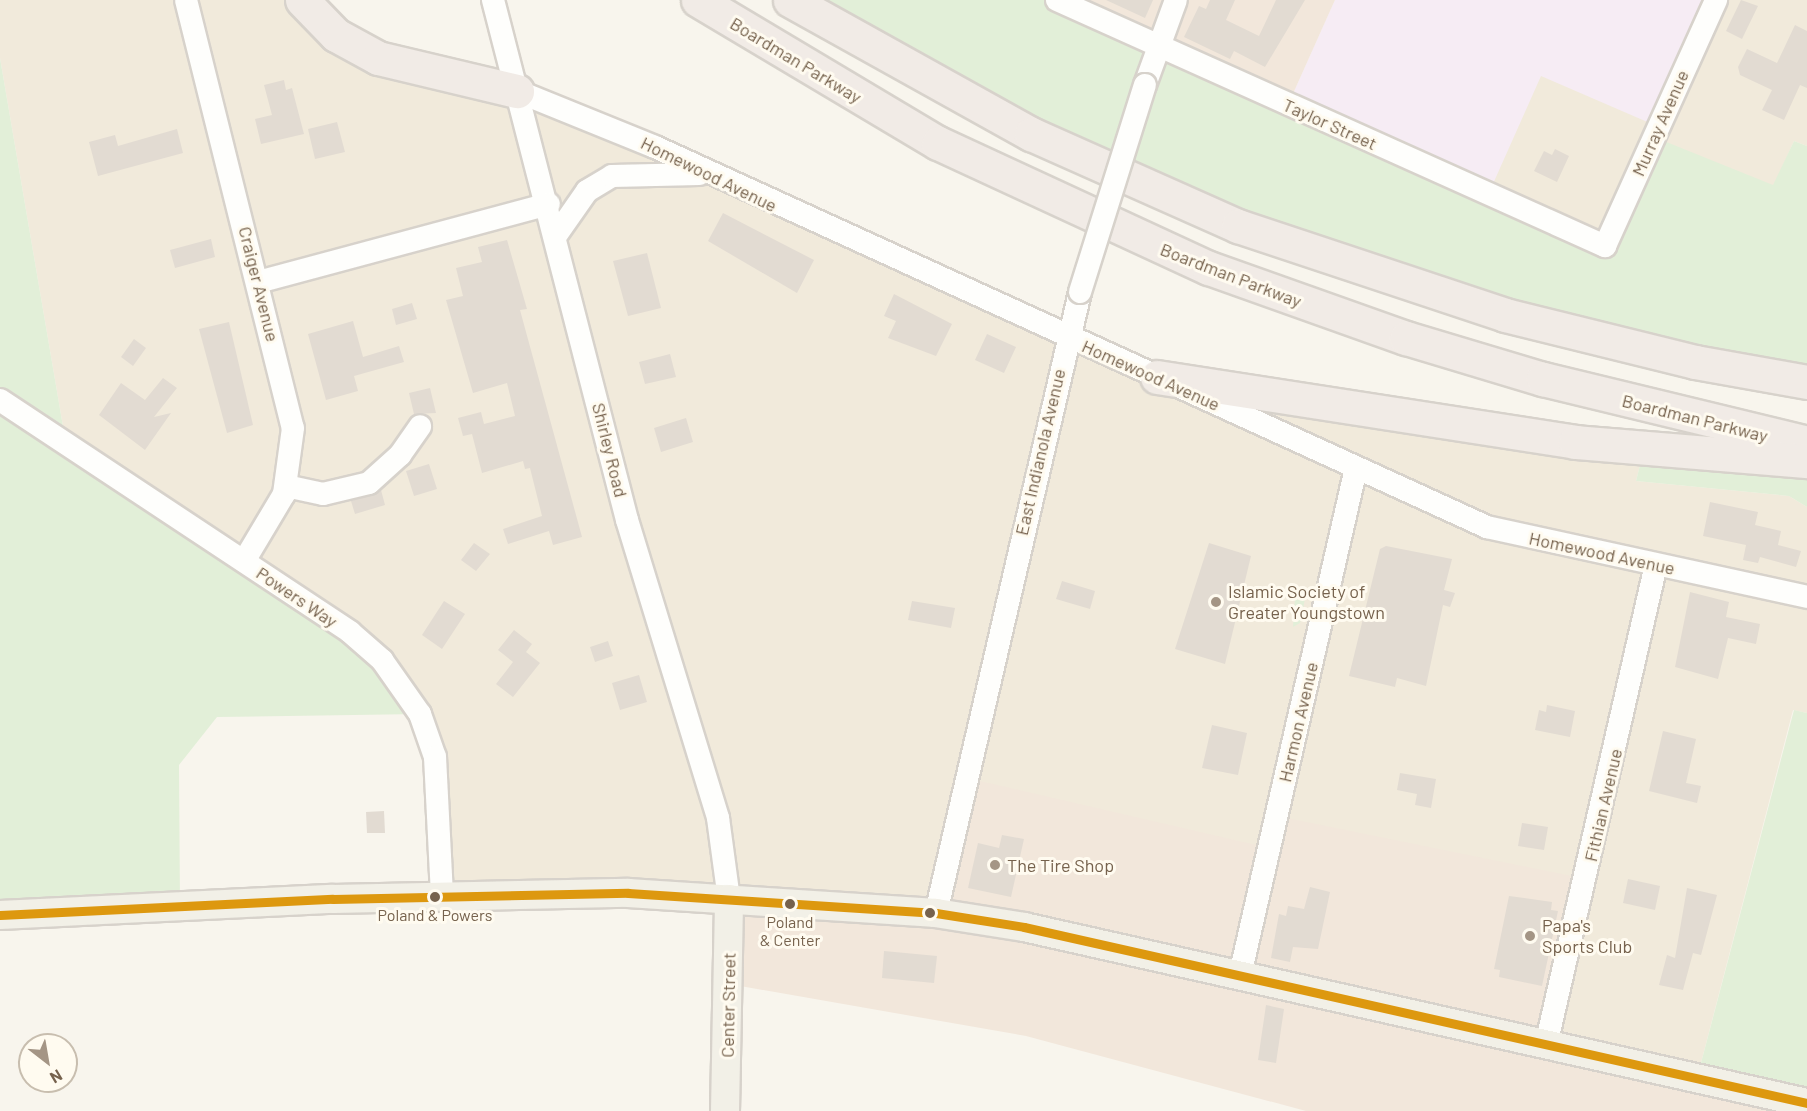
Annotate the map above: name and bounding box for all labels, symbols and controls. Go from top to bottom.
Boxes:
street label: Boardman Parkway [726,12,866,108]
street label: Murray Avenue [1627,67,1693,179]
street label: Taylor Street [1280,94,1380,154]
street label: Homewood Avenue [637,132,781,216]
street label: Craiger Avenue [234,224,284,344]
street label: Boardman Parkway [1157,238,1305,312]
street label: Homewood Avenue [1079,335,1223,415]
street label: East Indianola Avenue [1010,367,1070,537]
street label: Boardman Parkway [1620,389,1770,447]
street label: Shirley Road [588,401,632,499]
street label: Homewood Avenue [1527,527,1677,579]
street label: Powers Way [252,562,342,632]
place label: Islamic Society of Greater Youngstown [1228,581,1385,624]
marker: Islamic Society of Greater Youngstown [1209,595,1223,609]
street label: Harmon Avenue [1274,660,1322,784]
street label: Fithian Avenue [1580,746,1626,864]
place label: The Tire Shop [1007,854,1114,876]
marker: The Tire Shop [988,858,1002,872]
marker: Poland & Powers [429,891,441,903]
marker: Poland & Center [784,898,796,910]
place label: Poland & Powers [378,905,492,925]
unlabelled marker [924,907,936,919]
place label: Poland & Center [760,912,820,950]
place label: Papa's Sports Club [1542,915,1632,958]
marker: Papa's Sports Club [1523,929,1537,943]
street label: Center Street [716,952,740,1058]
north arrow [18,1033,78,1093]
text: N [47,1066,66,1088]

